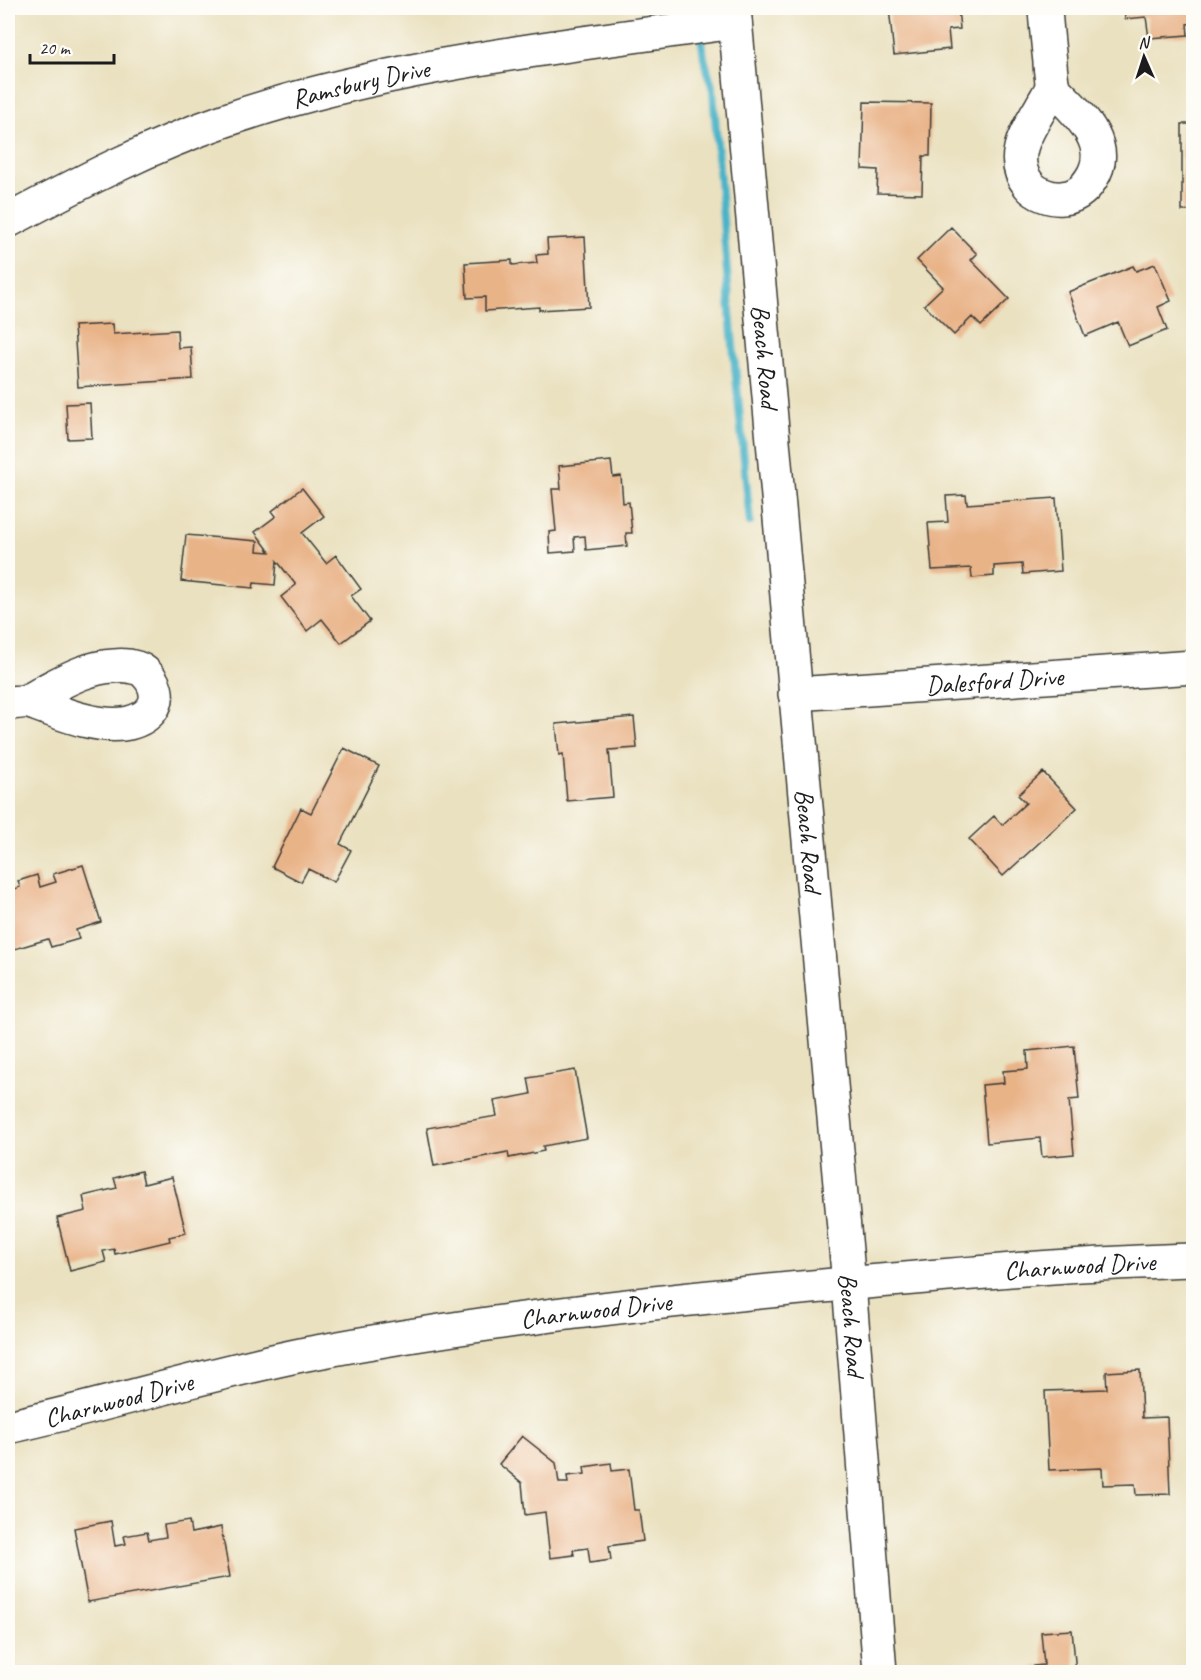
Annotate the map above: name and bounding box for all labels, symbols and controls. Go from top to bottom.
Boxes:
scale bar [30,27,114,65]
north arrow [1114,27,1174,87]
text: N [1138,33,1152,53]
text: 20 m [39,37,72,59]
street label: Ramsbury Drive [288,51,435,115]
street label: Beach Road [744,304,787,413]
street label: Dalesford Drive [925,659,1066,702]
street label: Beach Road [788,788,830,897]
street label: Charnwood Drive [1003,1245,1158,1287]
street label: Beach Road [832,1272,873,1381]
street label: Charnwood Drive [518,1284,674,1336]
street label: Charnwood Drive [41,1364,198,1434]

